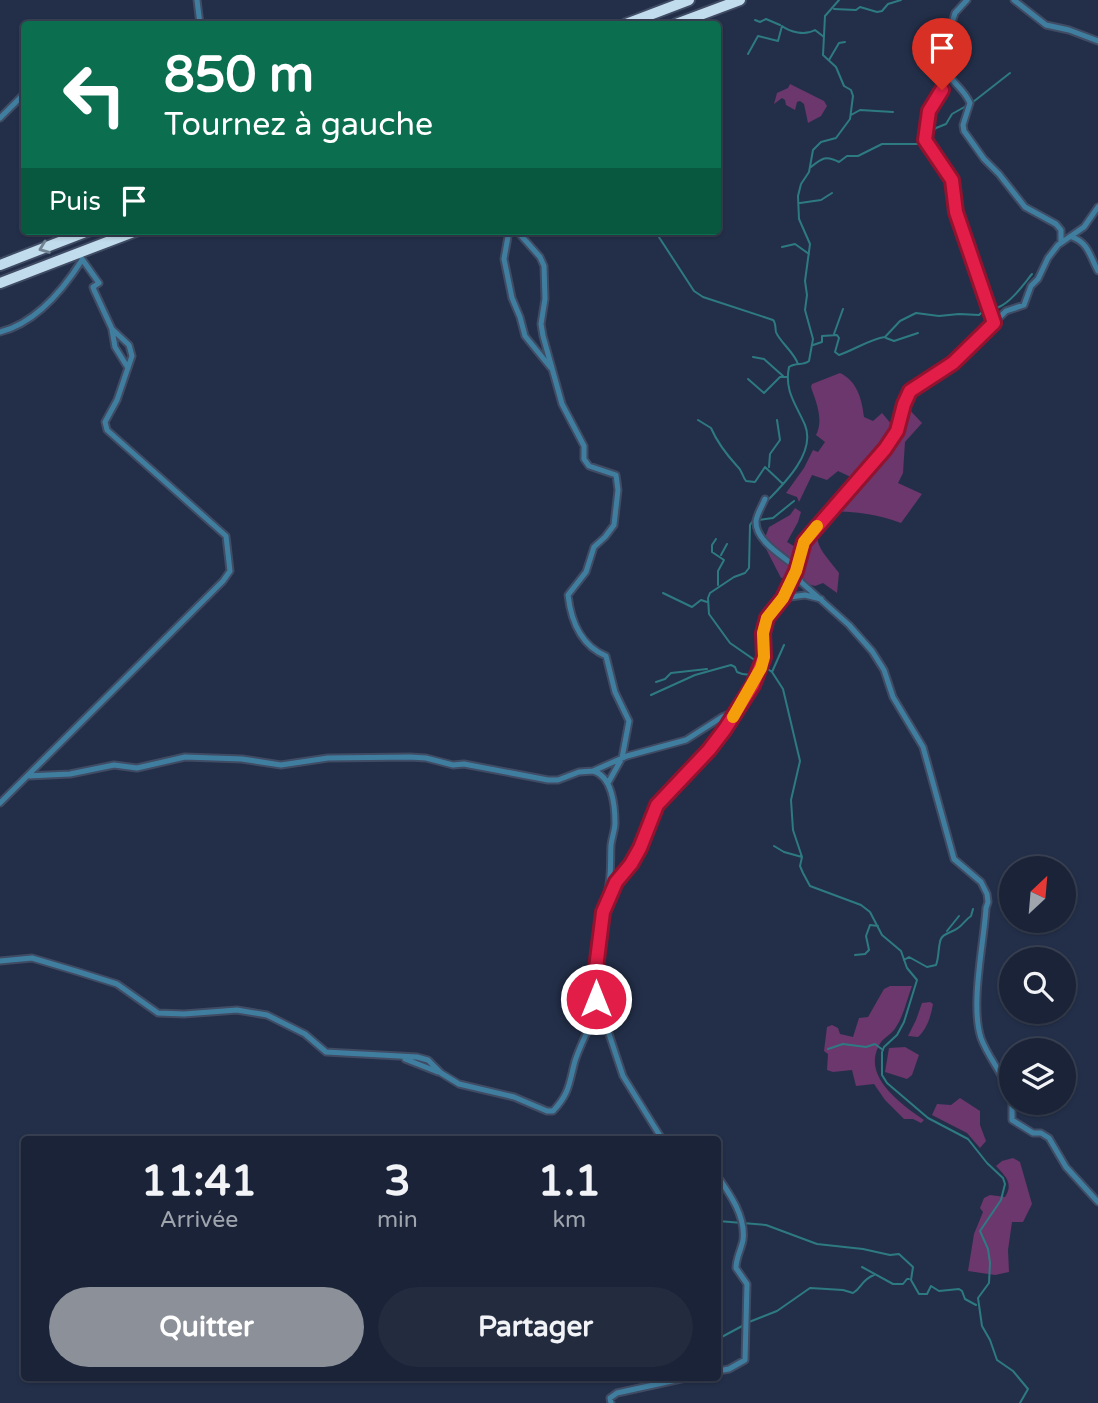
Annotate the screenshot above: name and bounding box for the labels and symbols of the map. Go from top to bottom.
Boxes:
pin [912,18,972,90]
one-way arrow [38,240,51,254]
north arrow [999,856,1076,933]
position arrow [559,962,633,1036]

